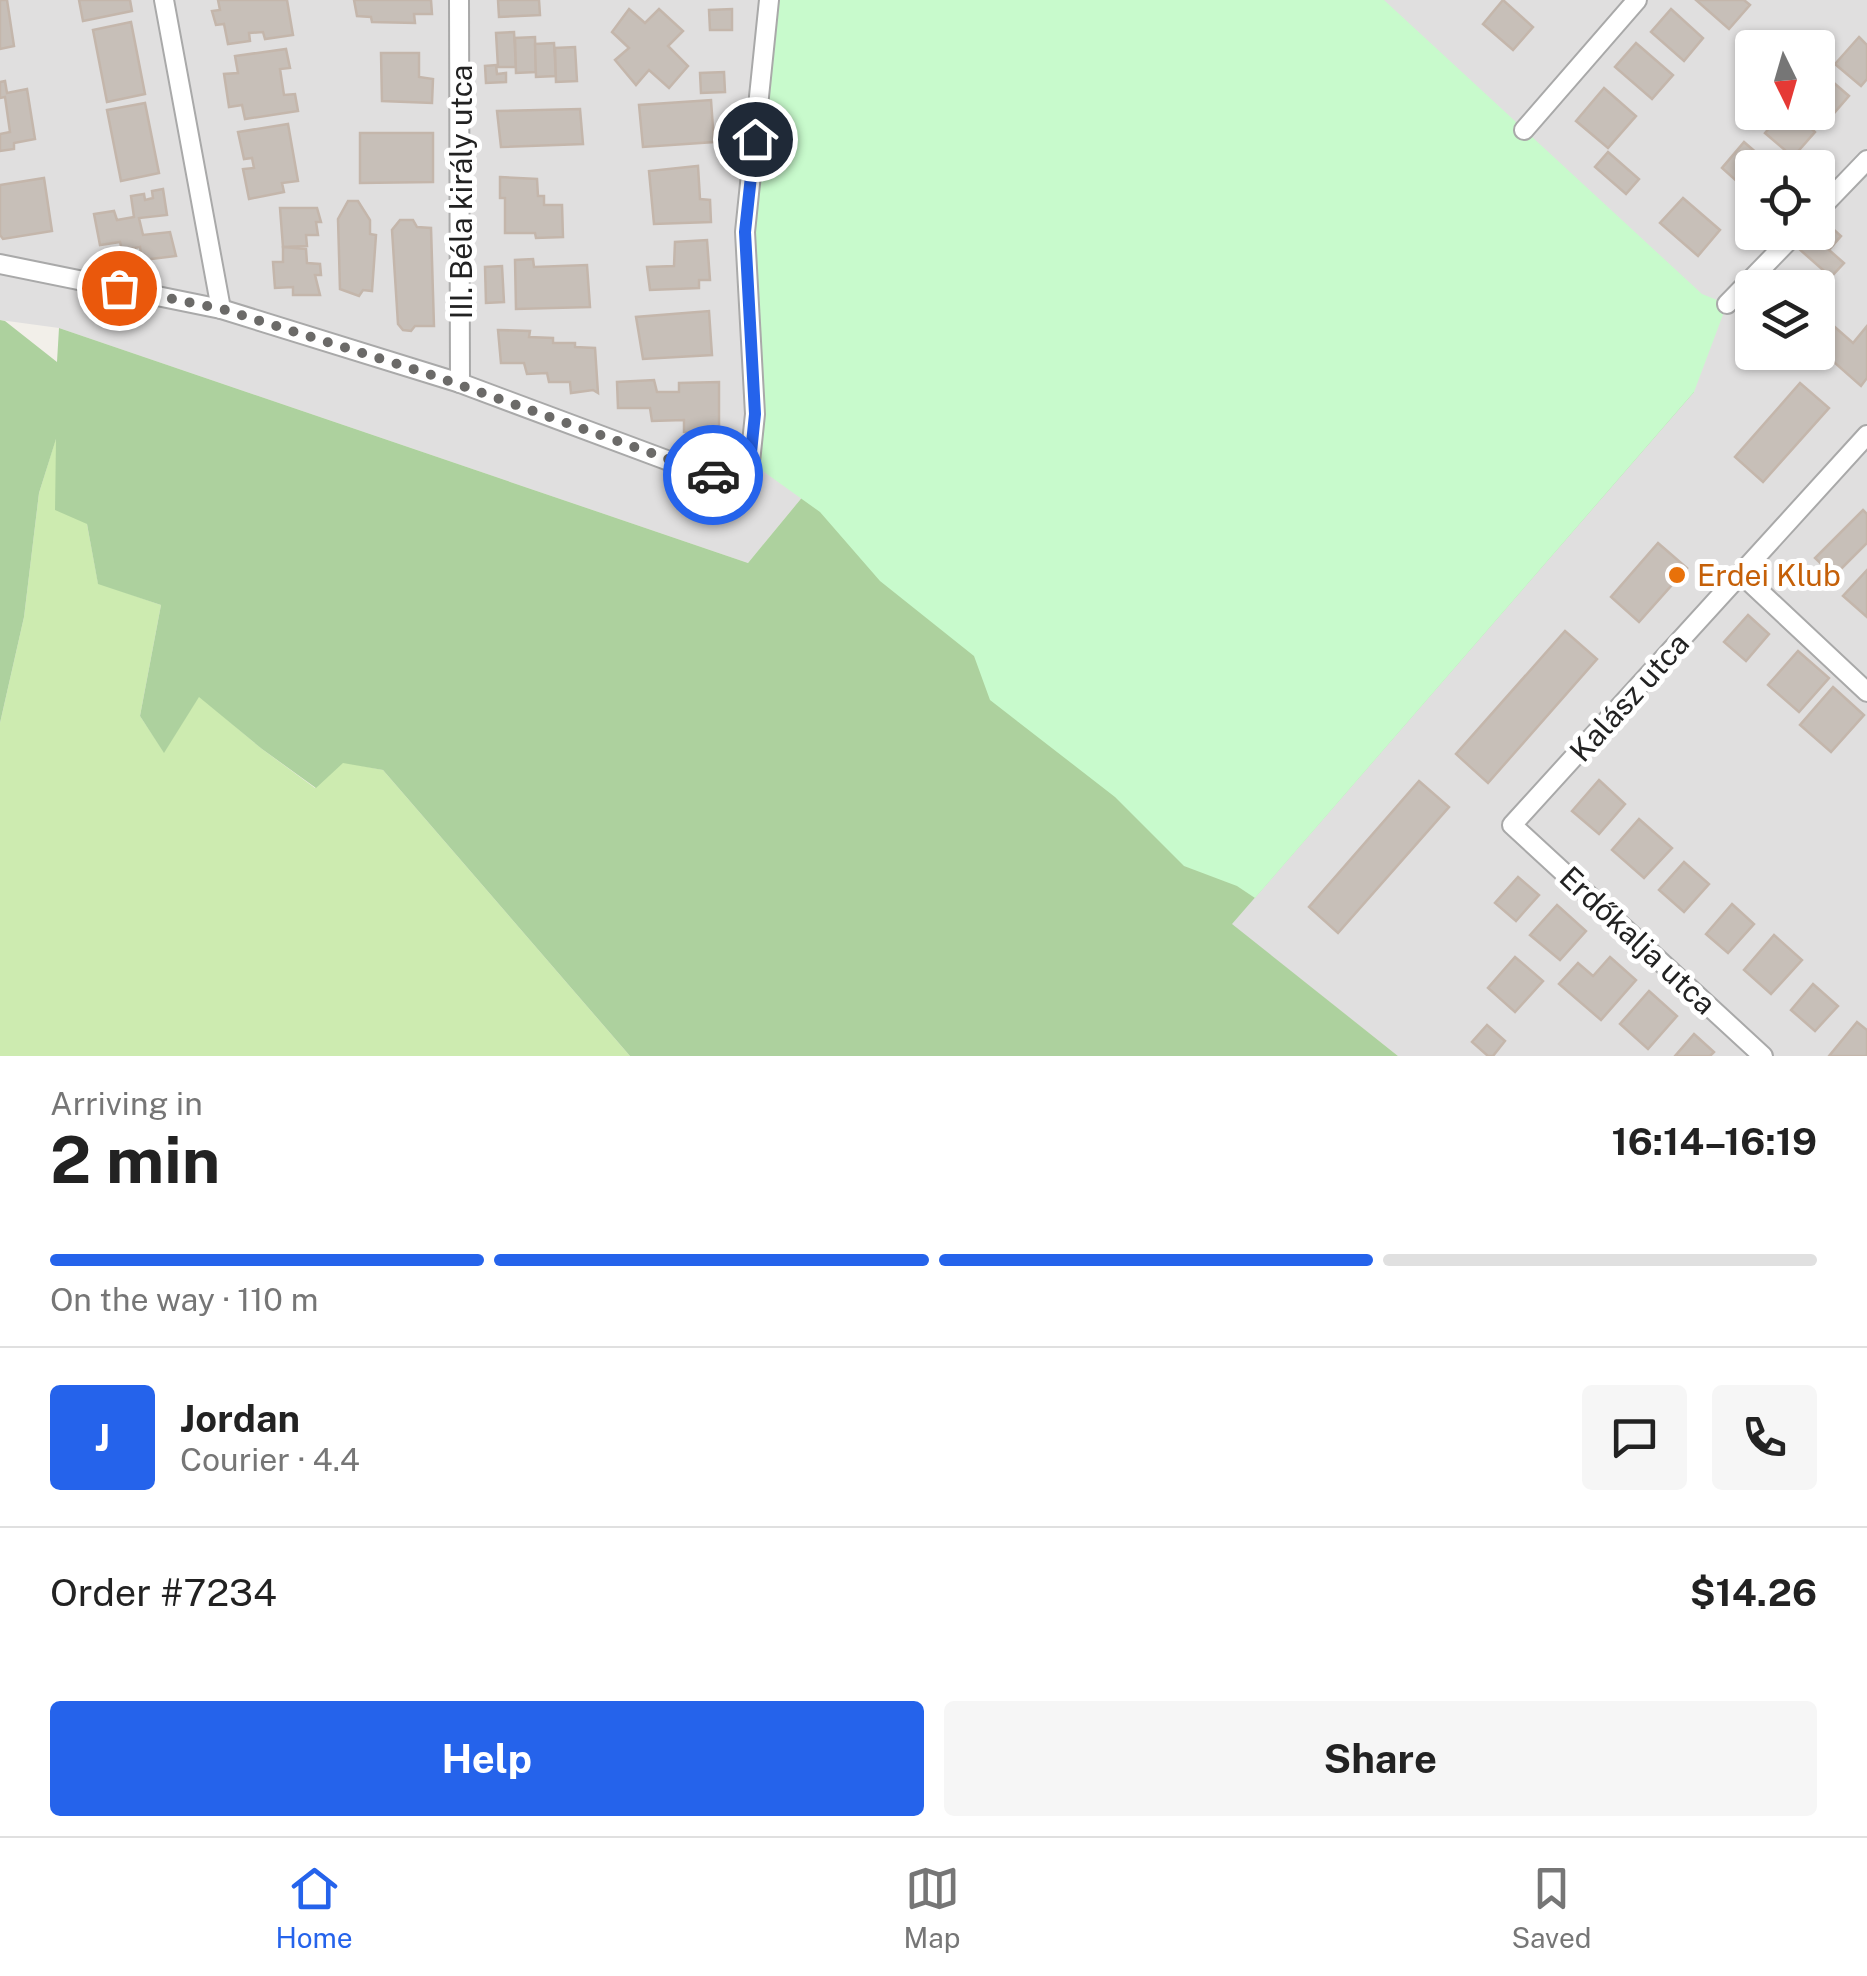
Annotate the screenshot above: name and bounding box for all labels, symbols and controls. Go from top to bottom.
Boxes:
north arrow [1735,30,1835,130]
map controls [1735,30,1835,370]
street label: III. Béla király utca [443,65,479,319]
pin [713,97,798,182]
icon: home [728,112,783,167]
button: locate [1735,150,1835,250]
pin [77,246,162,331]
icon: bag [92,261,147,316]
button: layers [1735,270,1835,370]
courier [663,425,763,525]
icon: car [686,448,741,503]
place label: Erdei Klub [1697,557,1841,593]
marker: Erdei Klub [1666,564,1688,586]
street label: Kalász utca [1562,625,1696,769]
street label: Erdőkalja utca [1553,859,1723,1021]
text: Arriving in [50,1085,203,1122]
text: 16:14–16:19 [1611,1119,1817,1164]
text: 2 min [50,1121,220,1198]
text: On the way · 110 m [50,1281,318,1318]
button: chat [1582,1385,1687,1490]
button: phone [1712,1385,1817,1490]
text: Jordan [180,1396,300,1441]
text: J [95,1415,110,1460]
text: Courier · 4.4 [180,1441,360,1478]
text: Order #7234 [50,1570,277,1615]
text: $14.26 [1690,1570,1817,1615]
button: Help [50,1701,924,1816]
button: Share [944,1701,1817,1816]
tab: Home [275,1861,353,1954]
tab: Map [904,1861,960,1954]
tab: Saved [1511,1861,1592,1954]

